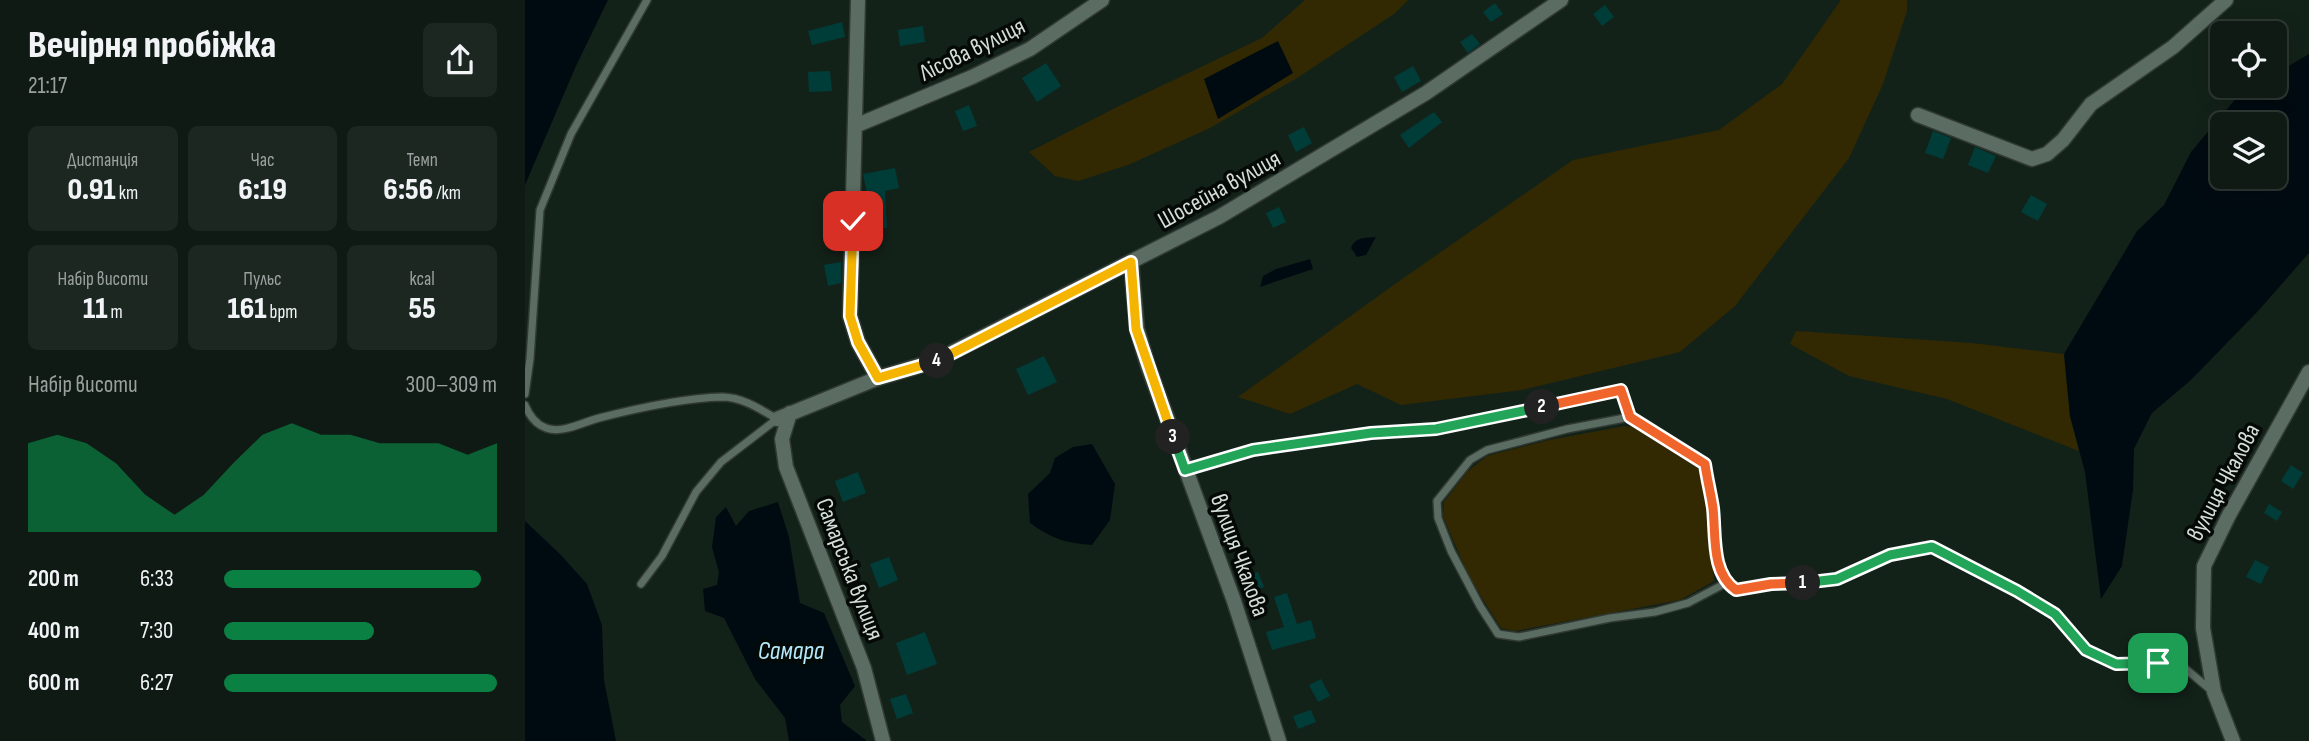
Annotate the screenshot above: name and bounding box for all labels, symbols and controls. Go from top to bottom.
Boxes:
street label: Лісова вулиця [914,11,1030,88]
map controls [2210,21,2287,189]
button: locate [2210,21,2287,98]
text: Вечірня пробіжка [28,23,276,68]
button: share [423,23,497,97]
text: 21:17 [28,72,67,100]
button: layers [2210,112,2287,189]
street label: Шосейна вулиця [1153,144,1286,235]
text: Дистанція [67,149,138,172]
text: Час [250,149,275,172]
text: Темп [406,149,438,172]
text: 0.91 [68,172,116,208]
text: 6:19 [238,172,287,208]
text: 6:56 [383,172,433,208]
text: km [116,182,138,205]
text: /km [433,182,461,205]
pin [823,191,883,251]
icon: check [834,202,872,240]
text: Набір висоти [58,268,148,291]
text: Пульс [243,268,282,291]
text: kcal [410,268,435,291]
text: 11 [83,291,108,327]
text: 161 [227,291,267,327]
text: 55 [409,291,436,327]
text: m [108,301,123,324]
text: bpm [267,301,298,324]
pin: 4 [919,344,955,378]
text: 4 [932,349,941,372]
text: Набір висоти [28,371,138,399]
text: 300–309 m [406,371,497,399]
pin: 2 [1525,390,1559,424]
text: 2 [1537,395,1546,418]
street label: вулиця Чкалова [2181,419,2266,546]
pin: 3 [1155,420,1191,454]
text: 3 [1168,425,1177,448]
street label: вулиця Чкалова [1204,490,1275,620]
street label: Самарська вулиця [809,494,890,644]
text: 200 m [28,565,79,593]
text: 6:33 [140,565,174,593]
pin: 1 [1785,566,1821,600]
text: 1 [1799,571,1806,594]
text: 400 m [28,617,79,645]
text: 7:30 [140,617,173,645]
pin [2128,633,2188,693]
water label: Самара [758,636,825,667]
icon: arrive [2139,644,2177,682]
text: 600 m [28,669,80,697]
text: 6:27 [140,669,173,697]

